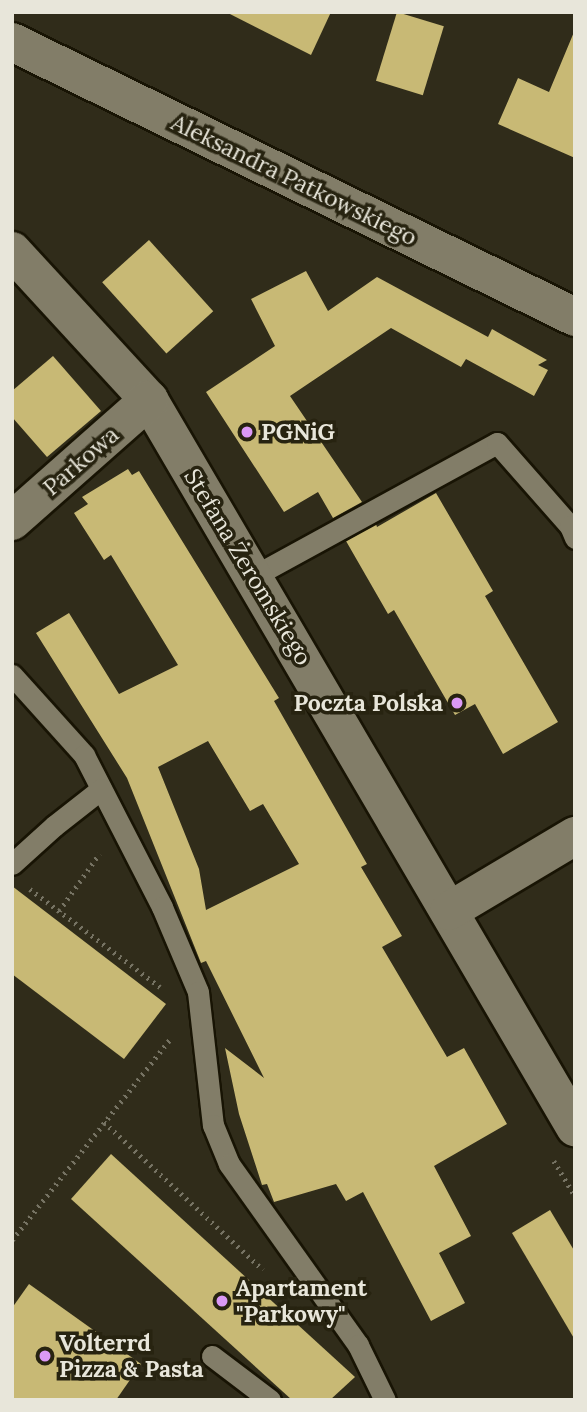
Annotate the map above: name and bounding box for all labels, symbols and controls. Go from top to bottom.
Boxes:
street label: Aleksandra Patkowskiego [167,108,421,252]
place label: PGNiG [261,418,335,446]
street label: Parkowa [38,421,124,501]
marker: PGNiG [239,424,255,440]
street label: Stefana Żeromskiego [178,464,318,670]
place label: Poczta Polska [293,689,443,717]
marker: Poczta Polska [449,695,465,711]
place label: Apartament "Parkowy" [236,1274,367,1328]
marker: Apartament "Parkowy" [214,1293,230,1309]
place label: Volterrd Pizza & Pasta [59,1329,204,1383]
marker: Volterrd Pizza & Pasta [37,1348,53,1364]

